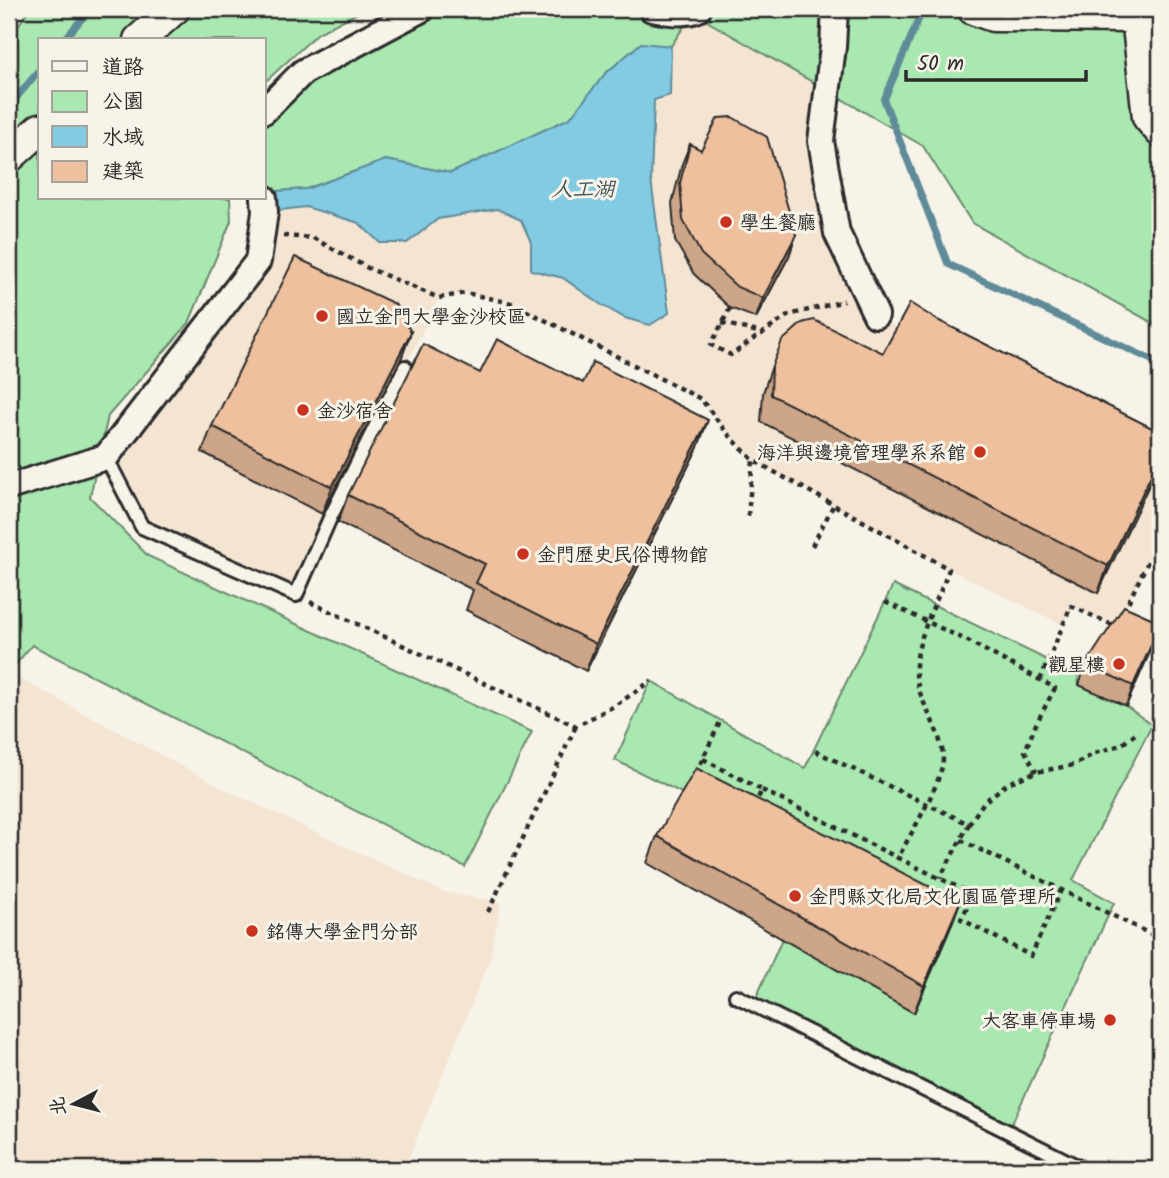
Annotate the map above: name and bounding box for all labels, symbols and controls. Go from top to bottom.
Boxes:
legend [38,38,266,200]
scale bar [906,38,1087,82]
text: 50 m [917,48,964,81]
text: 道路 [102,52,144,85]
text: 公園 [102,86,144,119]
text: 水域 [102,122,144,155]
text: 建築 [102,156,144,189]
water label: 人工湖 [552,174,616,207]
place label: 學生餐廳 [740,209,816,239]
marker: 學生餐廳 [718,214,734,230]
place label: 國立金門大學金沙校區 [336,303,526,333]
marker: 國立金門大學金沙校區 [314,308,330,324]
place label: 金沙宿舍 [317,397,393,427]
marker: 金沙宿舍 [295,402,311,418]
place label: 海洋與邊境管理學系系館 [757,439,966,469]
marker: 海洋與邊境管理學系系館 [972,444,988,460]
place label: 金門歷史民俗博物館 [537,541,708,571]
marker: 金門歷史民俗博物館 [515,546,531,562]
place label: 觀星樓 [1048,651,1105,681]
marker: 觀星樓 [1111,656,1127,672]
place label: 金門縣文化局文化園區管理所 [809,883,1056,913]
marker: 金門縣文化局文化園區管理所 [787,888,803,904]
place label: 銘傳大學金門分部 [266,918,418,948]
marker: 銘傳大學金門分部 [244,923,260,939]
place label: 大客車停車場 [982,1007,1096,1037]
marker: 大客車停車場 [1102,1012,1118,1028]
north arrow [38,1070,108,1140]
text: 北 [43,1095,75,1117]

